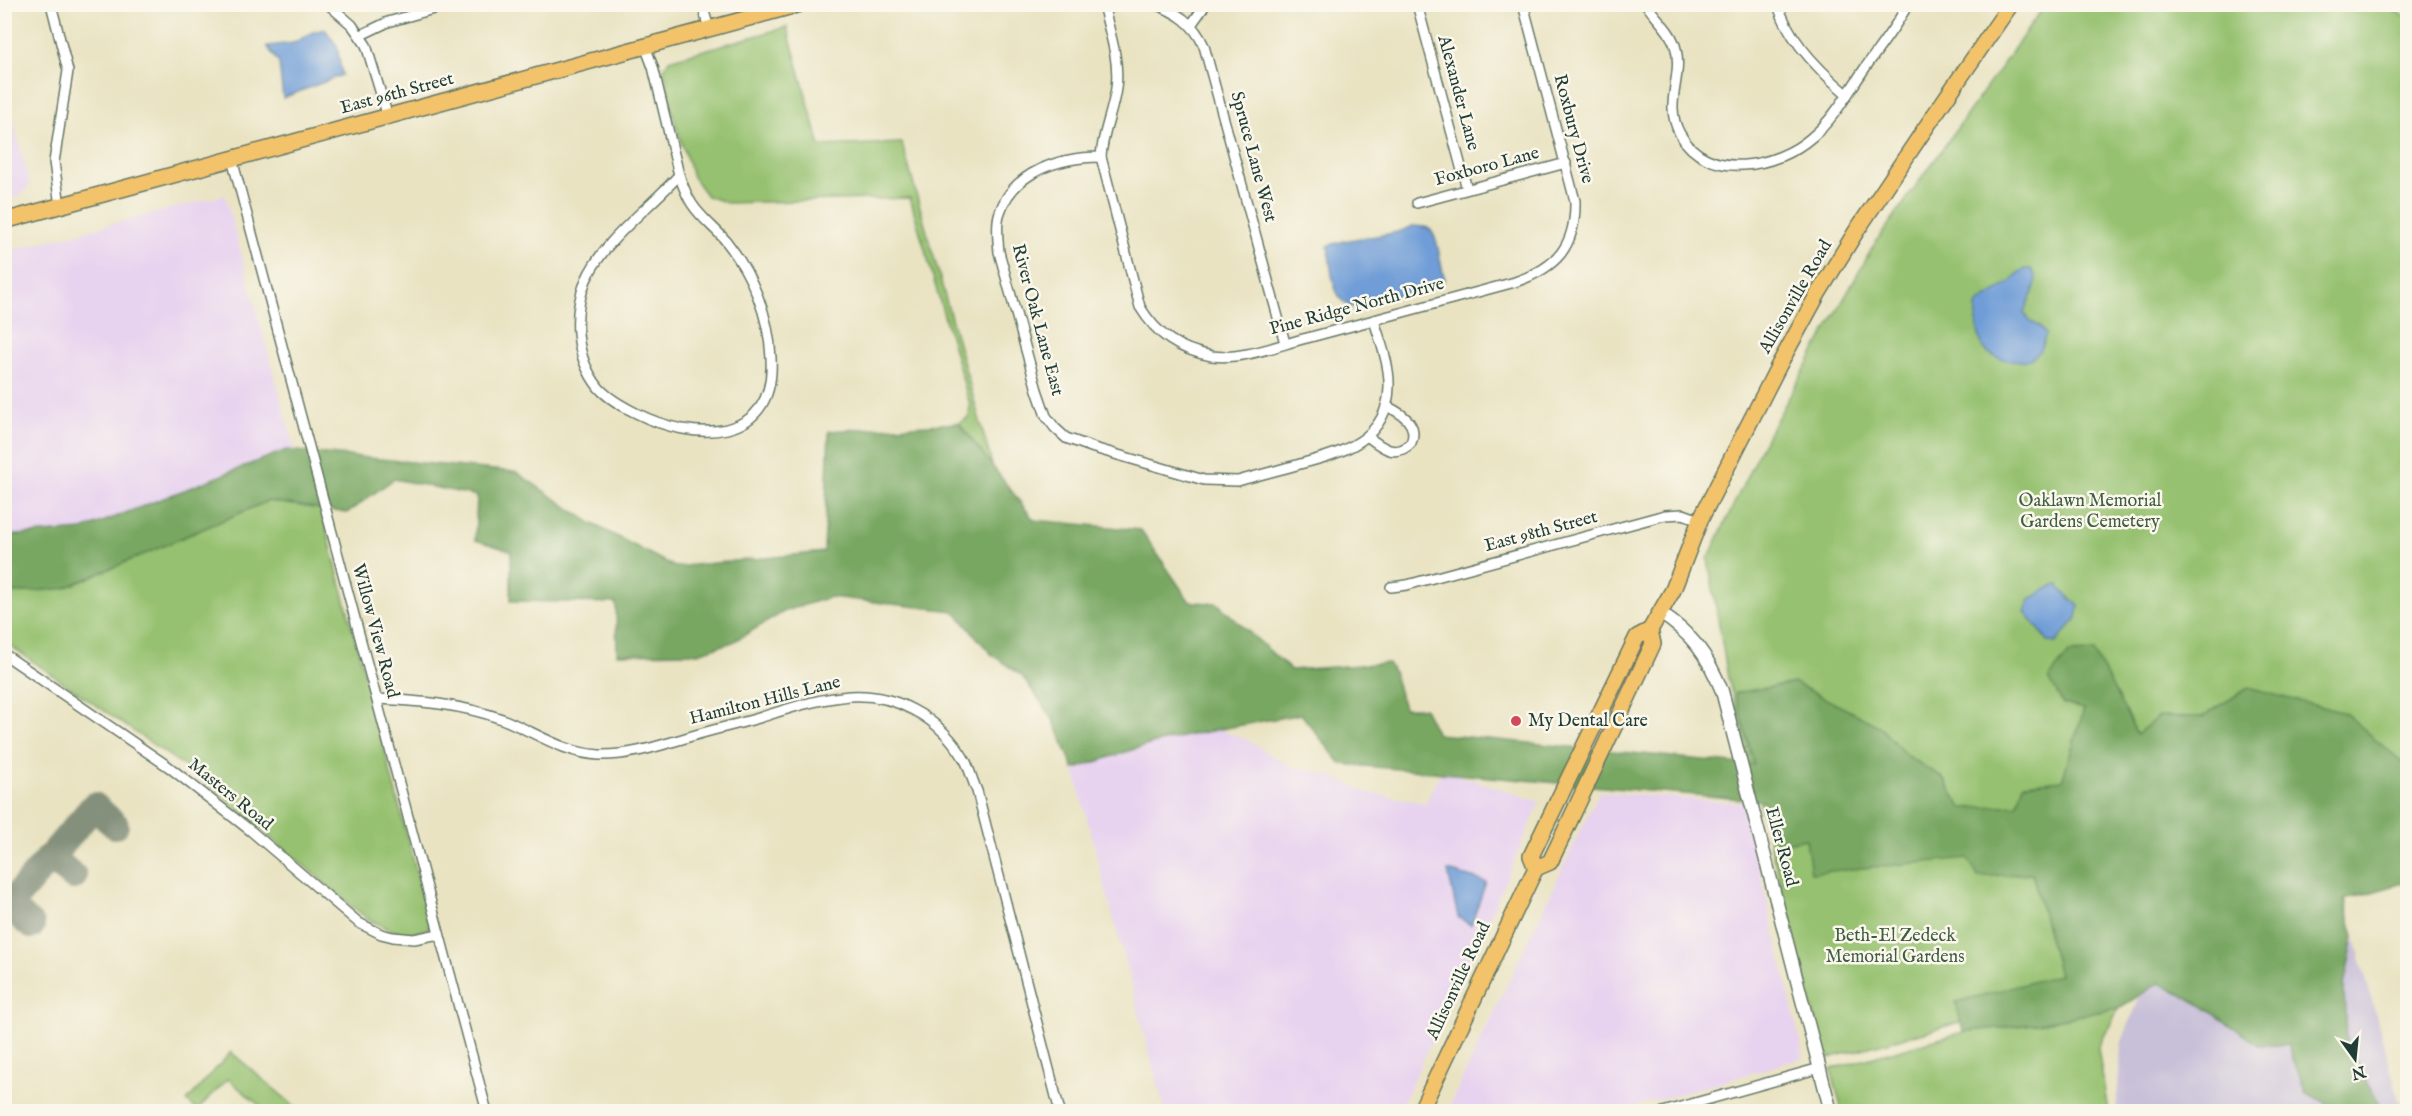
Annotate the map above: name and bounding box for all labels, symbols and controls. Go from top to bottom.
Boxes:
street label: Alexander Lane [1431,32,1484,153]
street label: East 96th Street [338,68,456,120]
street label: Roxbury Drive [1547,72,1599,186]
street label: Spruce Lane West [1225,89,1281,225]
street label: Foxboro Lane [1432,142,1542,192]
street label: Allisonville Road [1754,236,1838,359]
street label: River Oak Lane East [1006,242,1068,398]
street label: Pine Ridge North Drive [1267,273,1447,341]
park label: Oaklawn Memorial Gardens Cemetery [2019,490,2161,534]
street label: East 98th Street [1482,506,1600,558]
street label: Willow View Road [346,561,404,701]
street label: Hamilton Hills Lane [687,671,843,731]
place label: My Dental Care [1528,710,1648,733]
marker: My Dental Care [1509,714,1523,728]
street label: Masters Road [183,754,278,837]
street label: Eller Road [1759,805,1803,890]
street label: Allisonville Road [1421,918,1497,1045]
park label: Beth-El Zedeck Memorial Gardens [1825,925,1965,969]
north arrow [2325,1029,2385,1089]
text: N [2349,1060,2369,1083]

